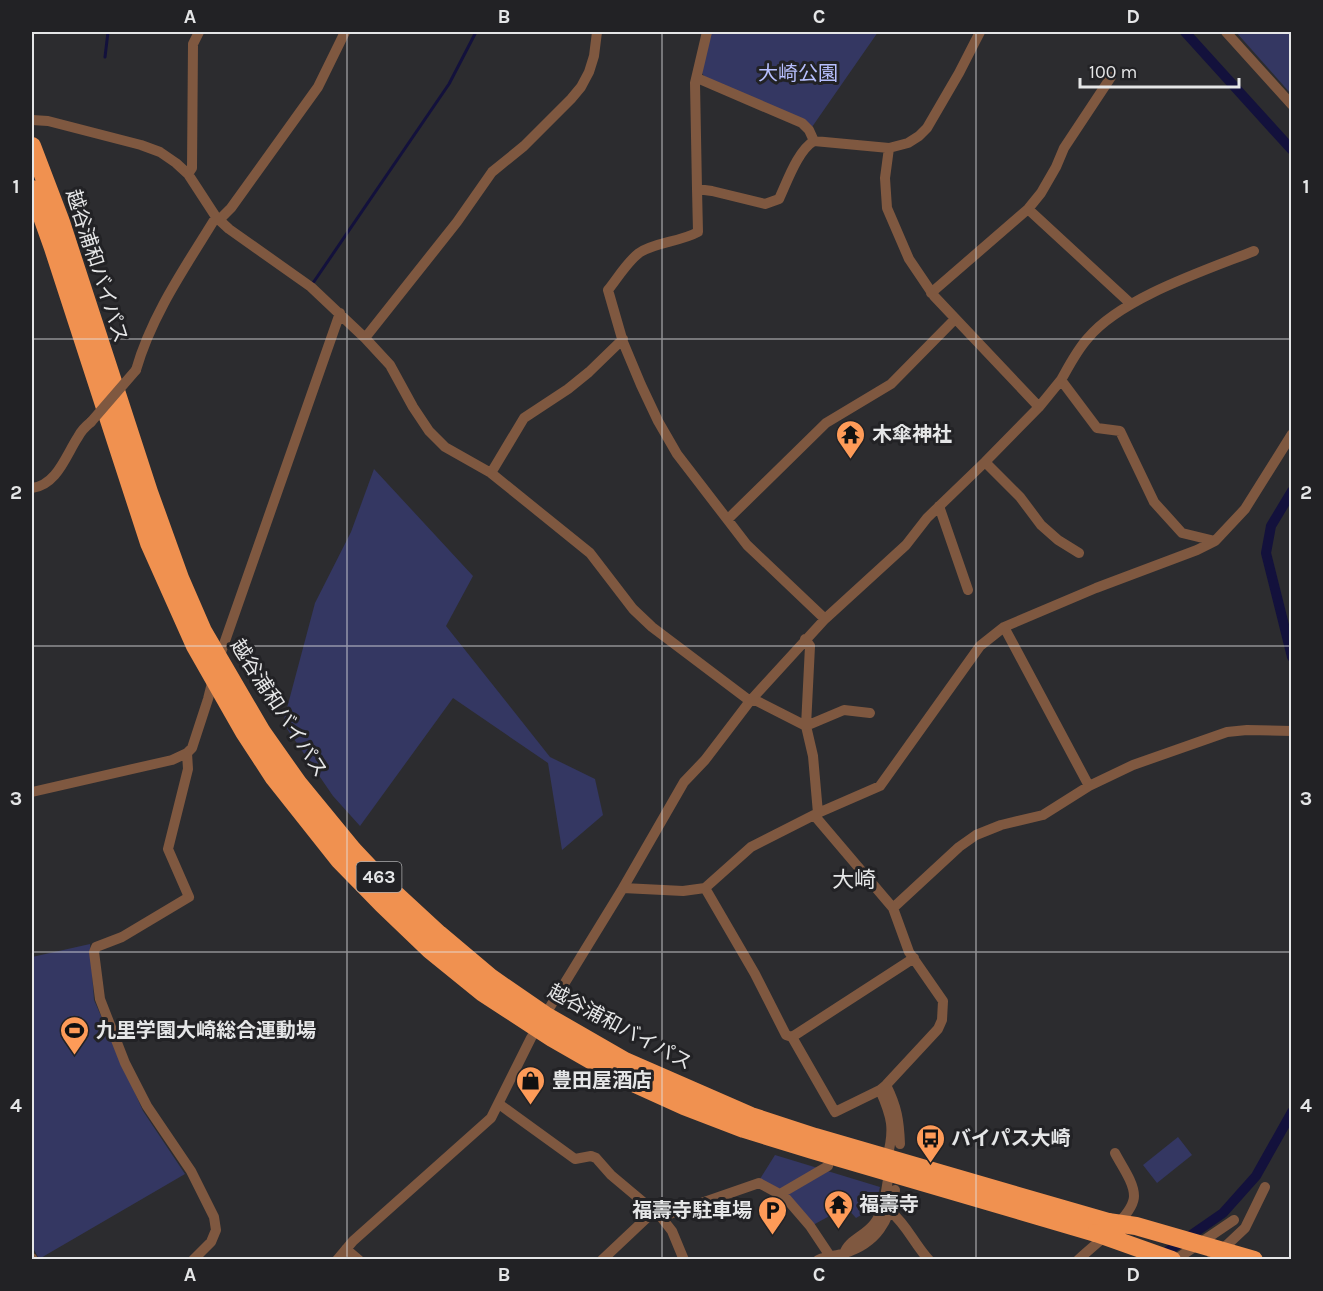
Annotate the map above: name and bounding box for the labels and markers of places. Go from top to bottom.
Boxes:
temple icon: 木傘神社 [835,418,867,460]
place label: 木傘神社 [872,423,952,446]
sports icon: 九里学園大崎総合運動場 [59,1014,91,1056]
place label: 九里学園大崎総合運動場 [96,1019,316,1042]
shop icon: 豊田屋酒店 [515,1064,547,1106]
place label: 豊田屋酒店 [552,1069,652,1092]
bus stop icon: バイパス大崎 [914,1122,946,1164]
place label: バイパス大崎 [951,1127,1071,1150]
temple icon: 福壽寺 [822,1188,854,1230]
place label: 福壽寺 [859,1193,919,1216]
parking icon: 福壽寺駐車場 [757,1194,789,1236]
place label: 福壽寺駐車場 [632,1199,752,1222]

